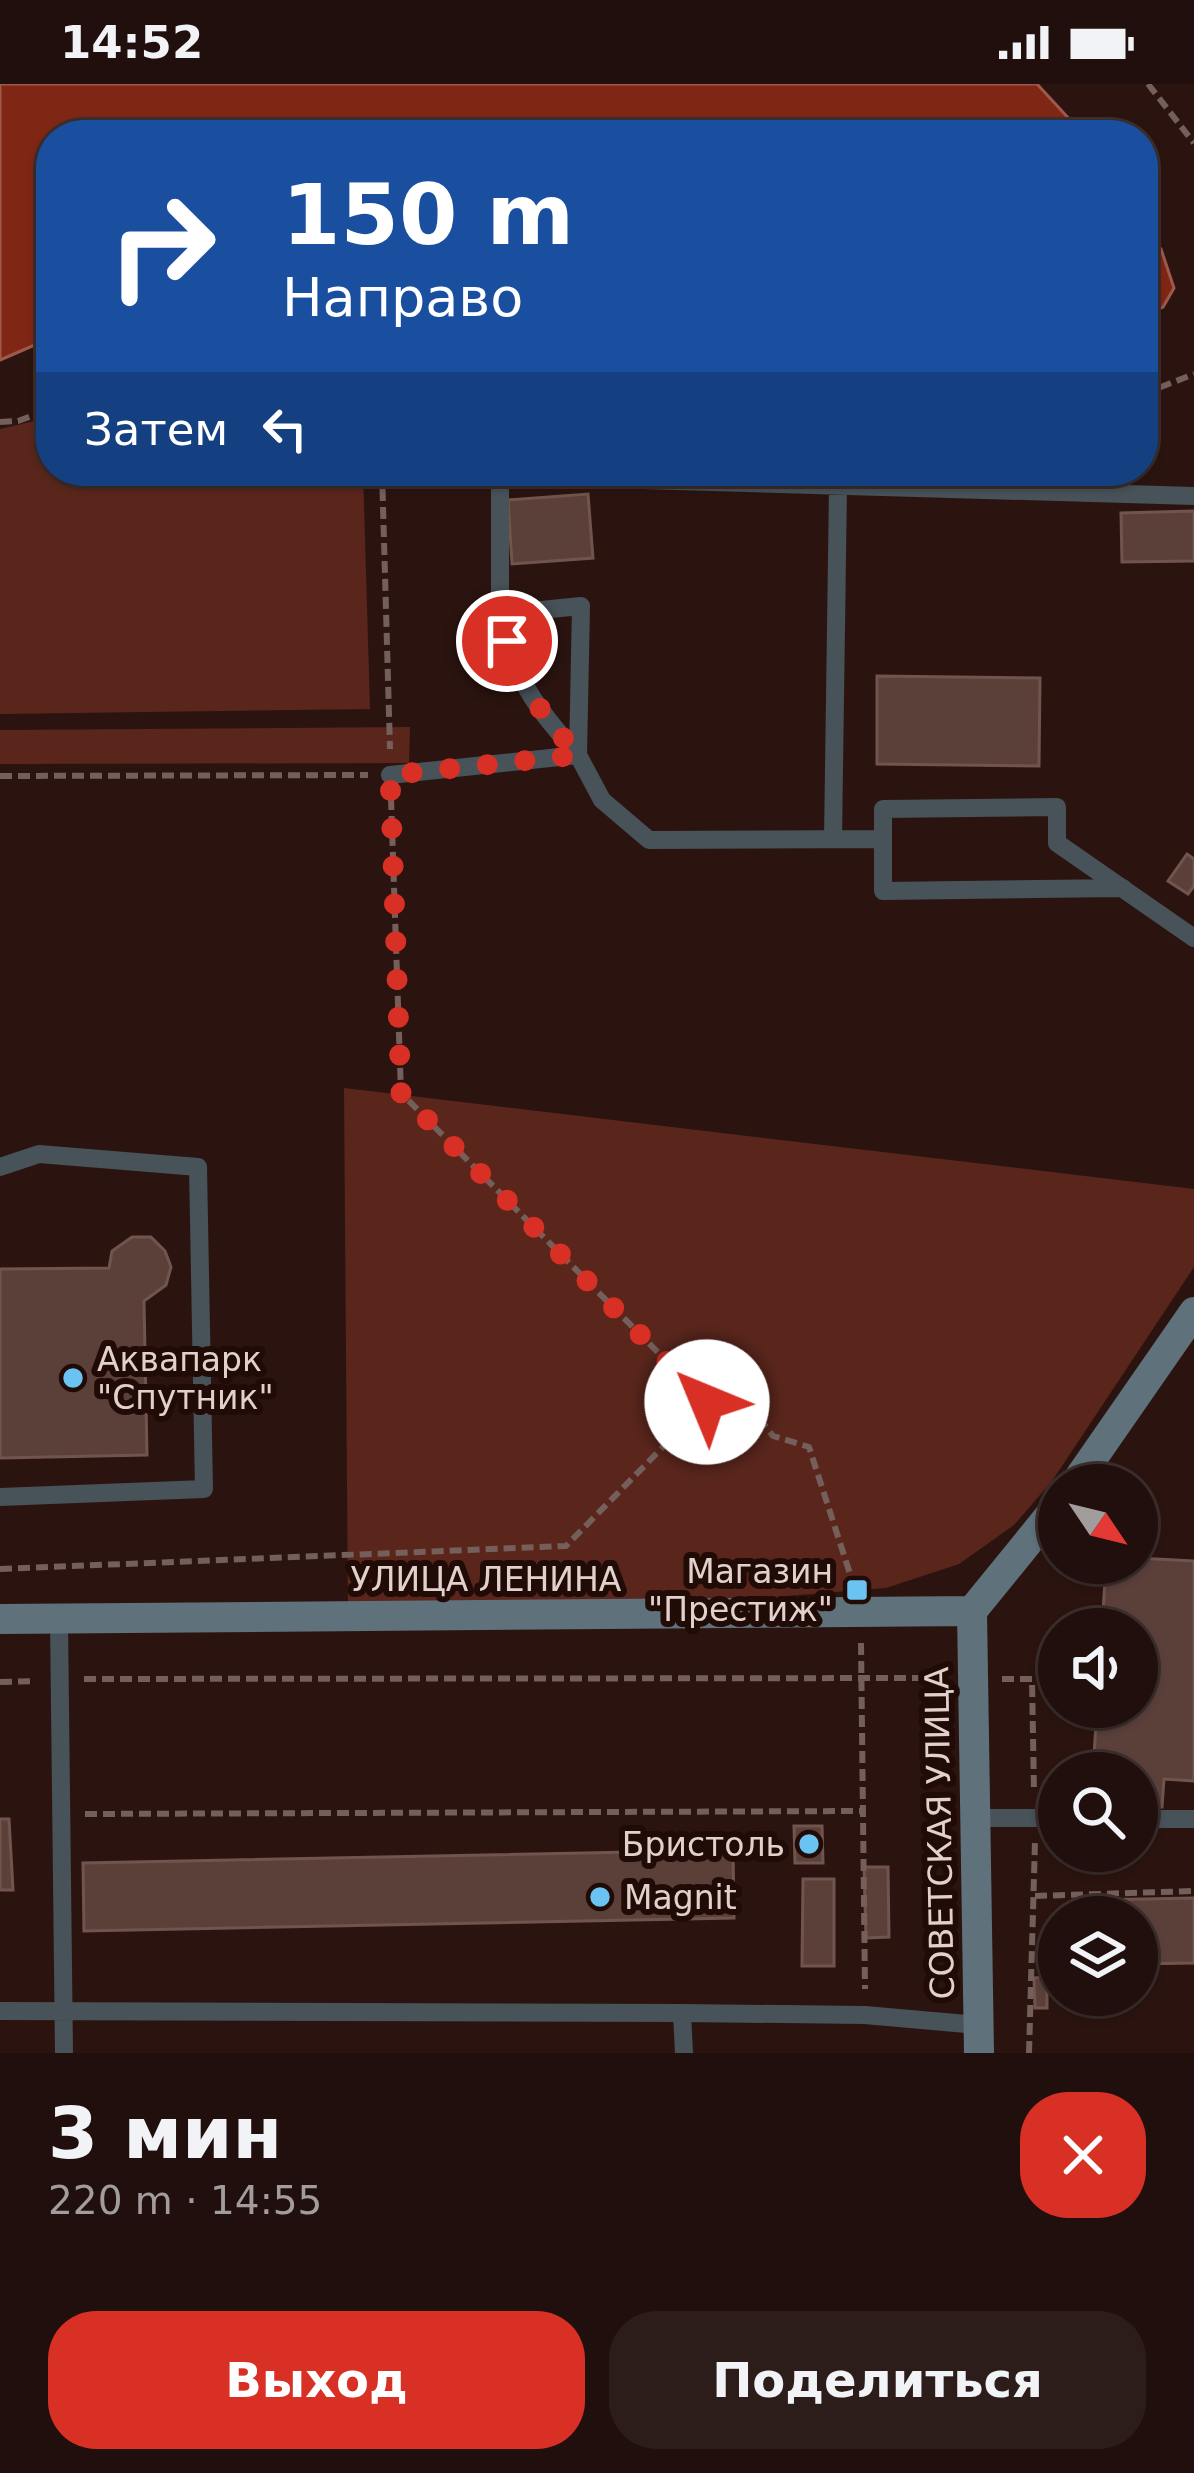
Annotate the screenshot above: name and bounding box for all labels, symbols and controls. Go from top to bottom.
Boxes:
text: 14:52 [60,16,203,69]
text: 150 m [282,166,574,264]
icon: right [84,168,240,324]
text: Направо [282,266,523,329]
icon: left [252,396,318,462]
text: Затем [84,403,228,456]
pin [456,590,558,692]
icon: arrive [474,608,540,674]
position arrow [644,1339,770,1465]
place label: Аквапарк "Спутник" [97,1340,274,1417]
marker: Аквапарк "Спутник" [60,1365,86,1391]
north arrow [1038,1464,1158,1584]
map controls [1038,1464,1158,2016]
place label: Магазин "Престиж" [648,1552,833,1629]
street label: УЛИЦА ЛЕНИНА [351,1560,622,1599]
marker: Магазин "Престиж" [844,1577,870,1603]
button: sound [1038,1608,1158,1728]
street label: СОВЕТСКАЯ УЛИЦА [917,1666,962,2000]
button: search [1038,1752,1158,1872]
place label: Бристоль [622,1825,785,1864]
marker: Бристоль [796,1831,822,1857]
place label: Magnit [624,1878,737,1917]
marker: Magnit [587,1884,613,1910]
button: layers [1038,1896,1158,2016]
text: 3 мин [48,2091,282,2175]
button: close [1020,2092,1146,2218]
text: 220 m · 14:55 [48,2178,322,2223]
button: Выход [48,2311,585,2449]
button: Поделиться [609,2311,1146,2449]

